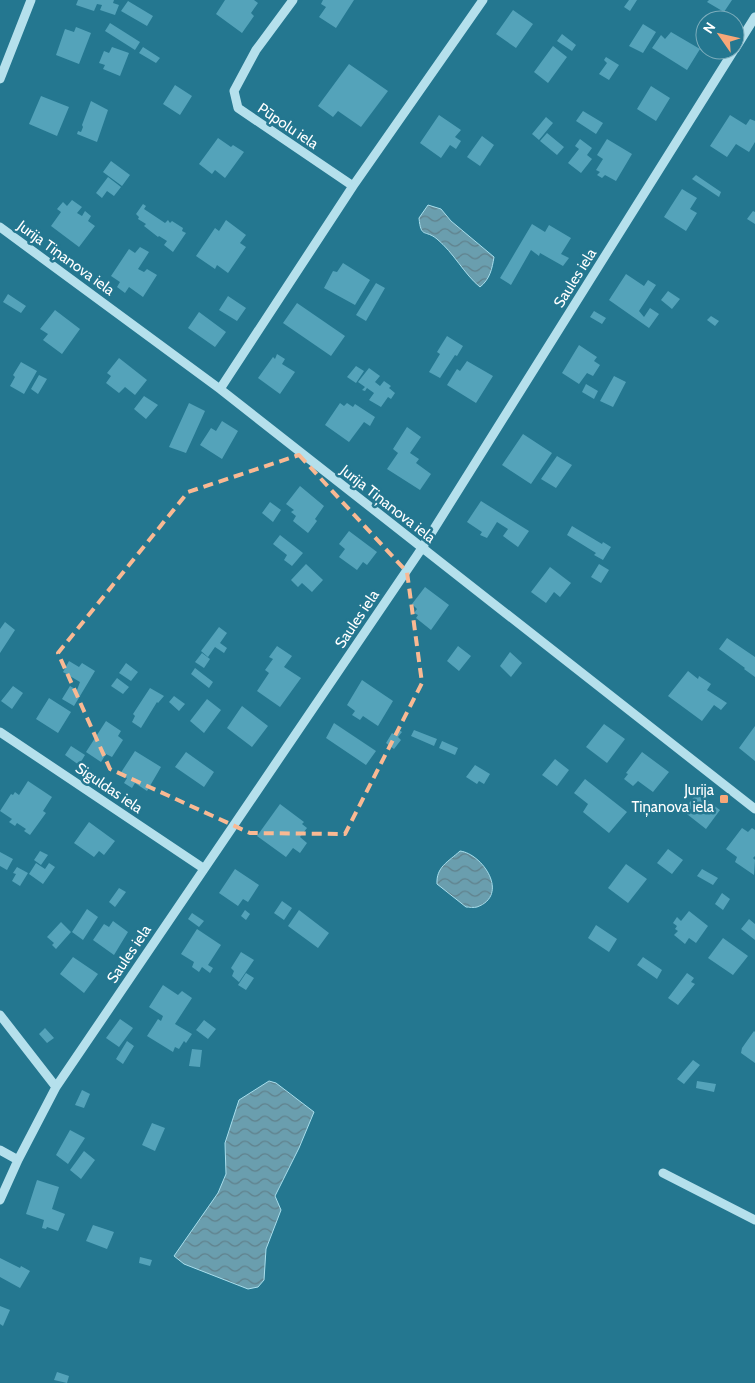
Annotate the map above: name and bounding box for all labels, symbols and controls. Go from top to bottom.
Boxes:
north arrow [695,10,745,60]
text: N [699,19,719,37]
street label: Pūpolu iela [254,99,322,153]
street label: Jurija Tiņanova iela [12,216,119,301]
street label: Saules iela [550,245,601,311]
street label: Jurija Tiņanova iela [335,461,440,548]
street label: Saules iela [331,586,383,651]
street label: Siguldas iela [72,759,147,818]
place label: Jurija Tiņanova iela [631,781,715,817]
marker: Jurija Tiņanova iela [718,793,730,805]
street label: Saules iela [103,921,155,986]

